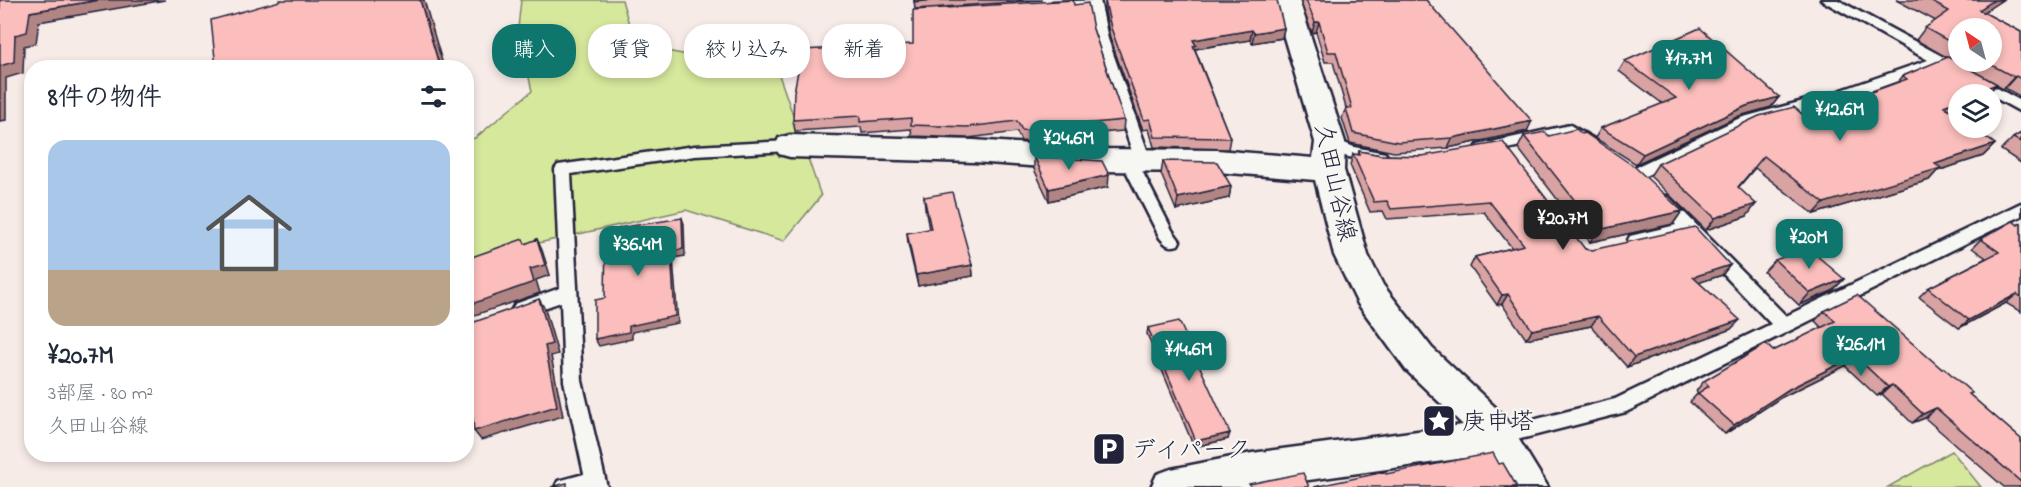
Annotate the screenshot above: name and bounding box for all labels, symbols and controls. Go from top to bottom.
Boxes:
north arrow [1948,18,2002,72]
map controls [1948,18,2002,138]
chip: 購入 [492,24,576,78]
chip: 賃貸 [588,24,672,78]
chip: 絞り込み [684,24,810,78]
chip: 新着 [822,24,906,78]
pin: ¥17.7M [1640,40,1738,91]
text: ¥17.7M [1666,45,1712,74]
text: 8件の物件 [48,80,162,118]
icon: filters [417,80,450,113]
button: layers [1948,84,2002,138]
pin: ¥12.6M [1791,91,1889,142]
text: ¥12.6M [1815,96,1865,125]
pin: ¥24.6M [1020,120,1118,171]
street label: 久田山谷線 [1304,120,1363,245]
text: ¥24.6M [1044,125,1095,154]
icon: home [195,179,303,287]
pin: ¥20.7M [1514,200,1612,251]
text: ¥20.7M [1538,205,1588,234]
pin: ¥20M [1773,219,1845,270]
text: ¥20M [1790,224,1828,253]
pin: ¥36.4M [589,226,687,277]
text: ¥36.4M [613,231,663,260]
pin: ¥26.1M [1812,326,1910,377]
pin: ¥14.6M [1140,331,1238,382]
text: ¥26.1M [1836,331,1886,360]
text: ¥14.6M [1165,336,1213,365]
text: ¥20.7M [48,338,114,376]
text: 3部屋 · 80 m² [48,380,153,409]
place icon: 庚申塔 [1421,403,1457,439]
place label: 庚申塔 [1462,406,1534,441]
text: 久田山谷線 [48,413,148,442]
parking icon: デイパーク [1091,431,1127,467]
place label: デイパーク [1132,434,1251,469]

